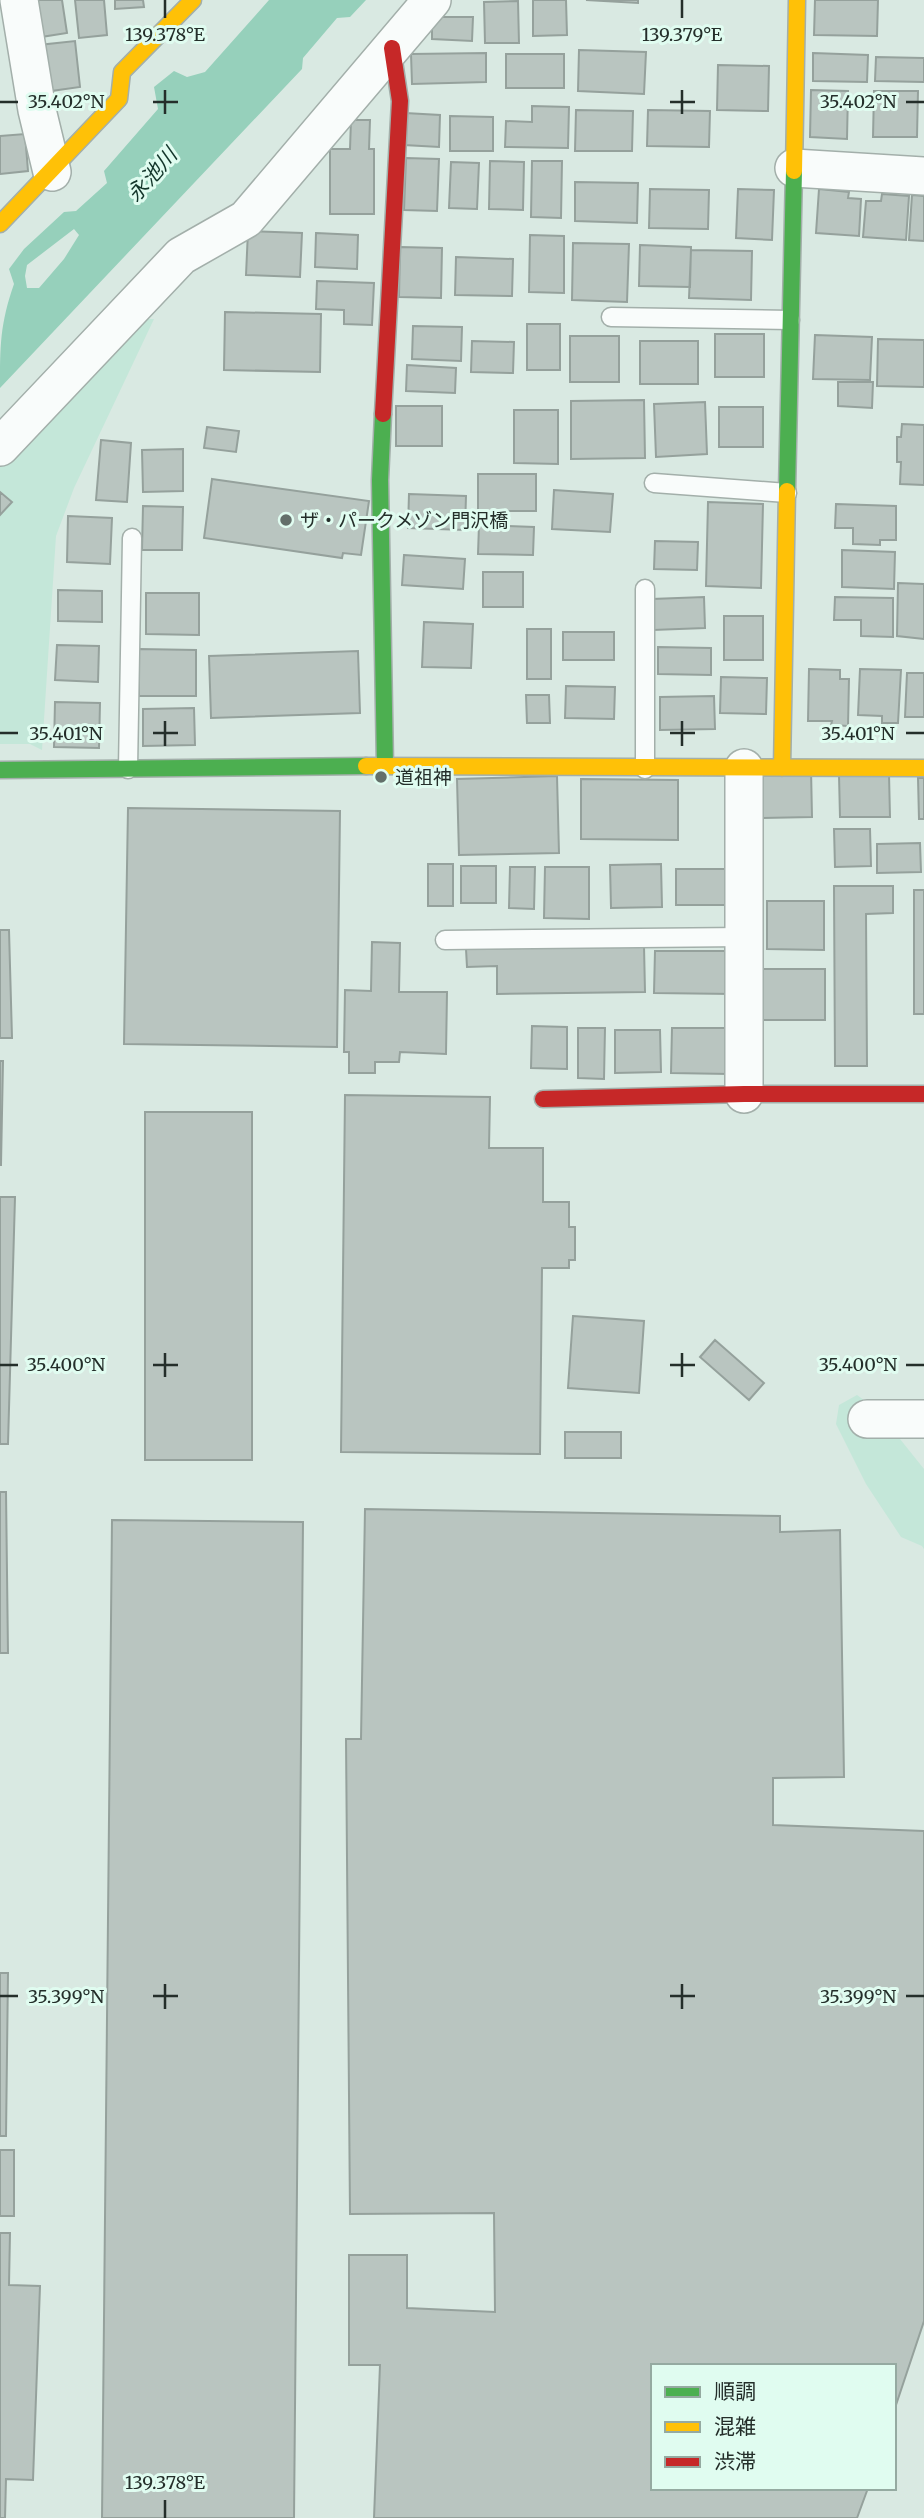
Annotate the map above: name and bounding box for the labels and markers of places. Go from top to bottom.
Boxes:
place label: ザ・パークメゾン門沢橋 [300,508,508,532]
marker: ザ・パークメゾン門沢橋 [278,512,294,528]
place label: 道祖神 [395,765,452,789]
marker: 道祖神 [373,769,389,785]

